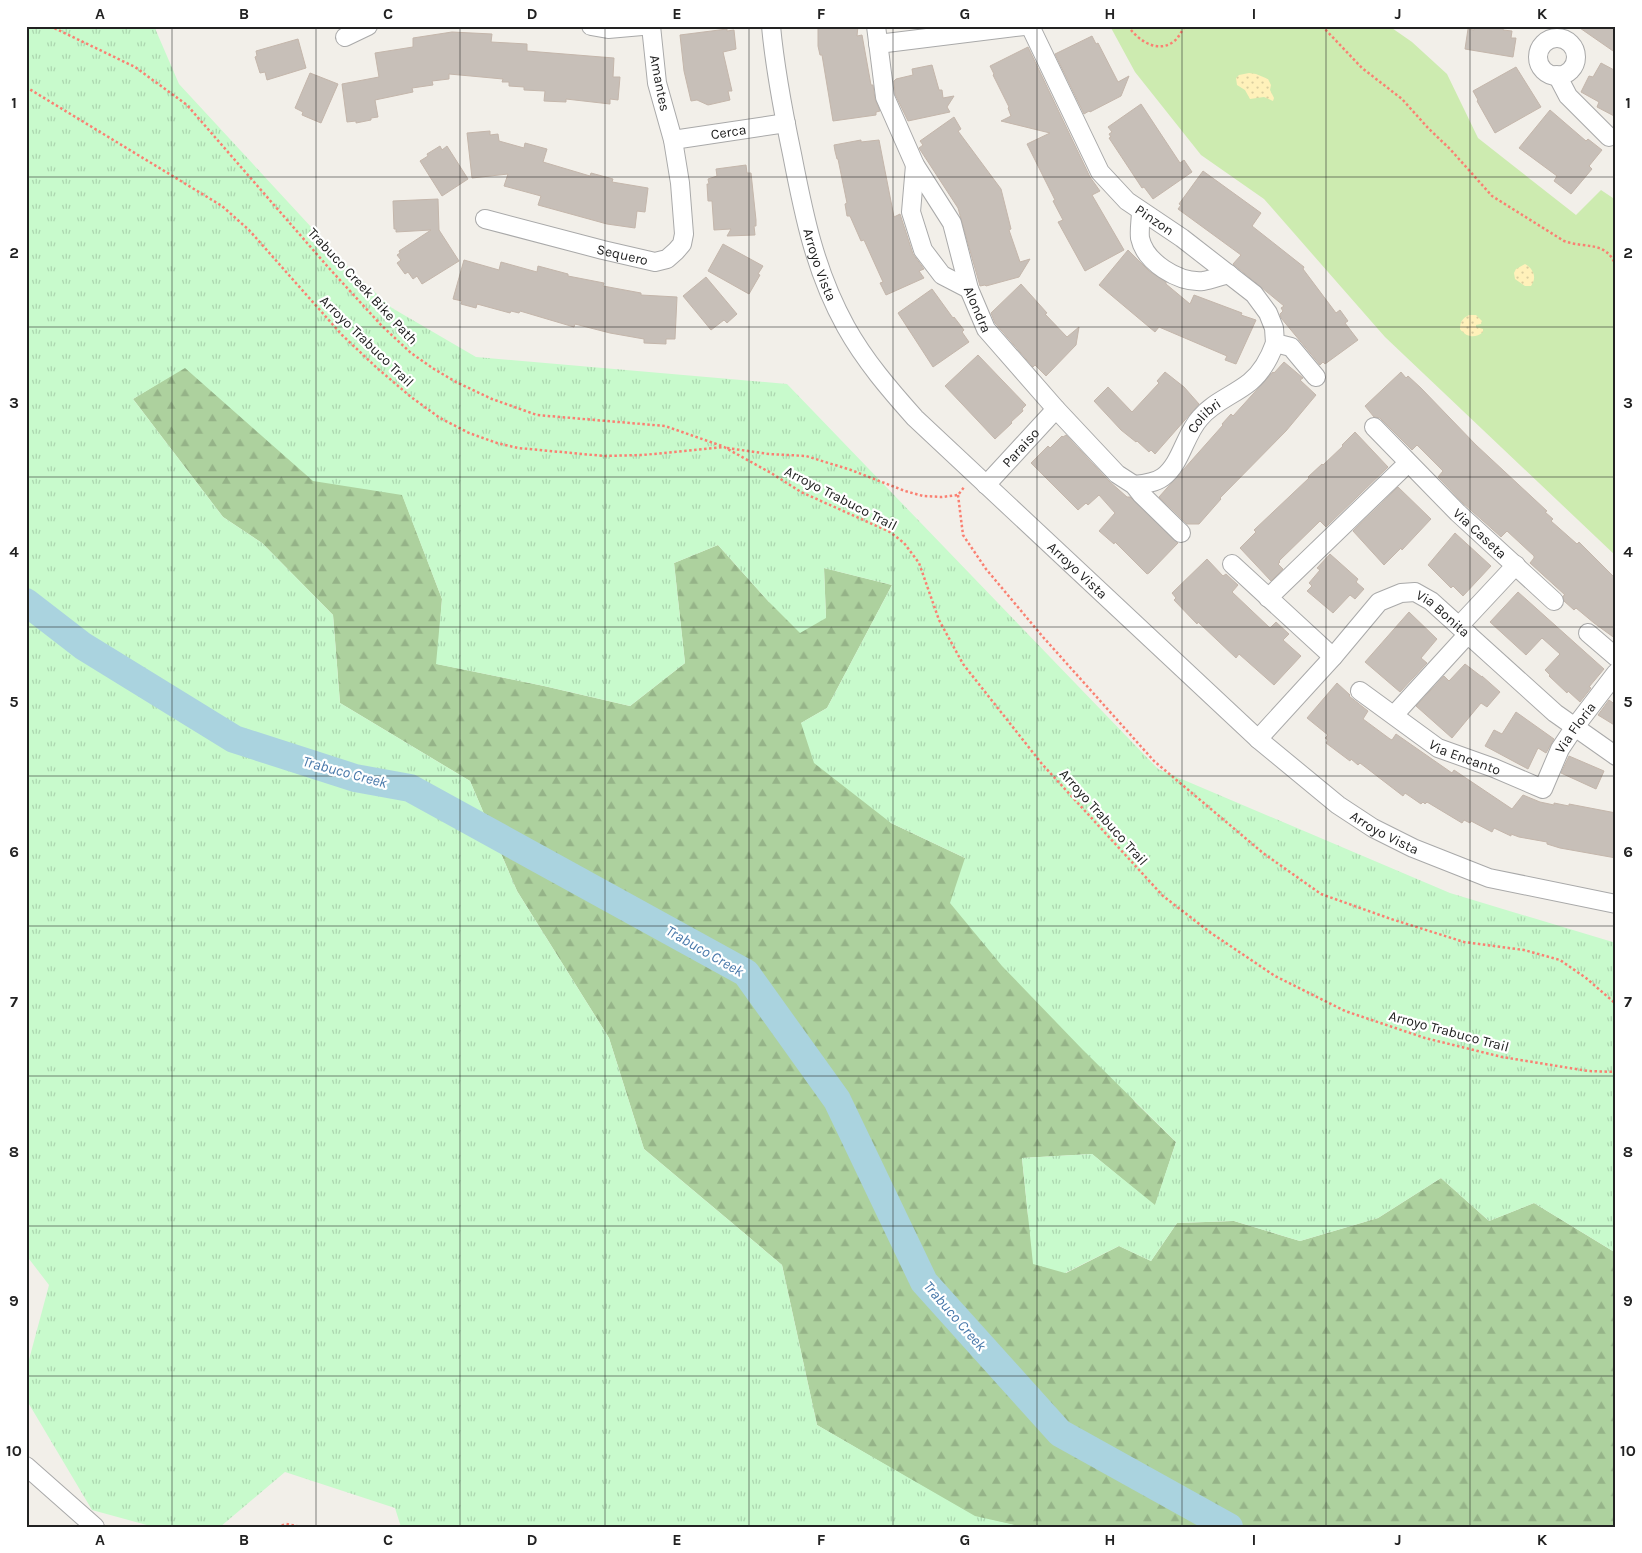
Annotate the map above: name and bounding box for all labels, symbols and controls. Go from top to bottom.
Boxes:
text: A [95,4,105,23]
text: B [239,4,249,23]
text: C [383,4,393,23]
text: D [527,4,538,23]
text: E [672,4,682,23]
text: F [817,4,826,23]
text: G [960,4,970,23]
text: H [1104,4,1116,23]
text: I [1252,4,1256,23]
text: J [1394,4,1402,23]
text: K [1537,4,1548,23]
street label: Amantes [646,53,673,113]
text: 1 [11,93,17,112]
text: 1 [1625,93,1631,112]
street label: Cerca [709,121,747,143]
street label: Pinzon [1132,201,1177,239]
street label: Trabuco Creek Bike Path [304,224,421,348]
street label: Arroyo Vista [799,227,840,304]
street label: Sequero [595,241,650,269]
text: 2 [9,243,19,262]
text: 2 [1623,243,1633,262]
street label: Alondra [960,284,995,336]
street label: Arroyo Trabuco Trail [316,292,417,391]
text: 3 [9,393,19,412]
text: 3 [1623,393,1633,412]
street label: Colibri [1184,395,1224,436]
street label: Paraiso [999,425,1043,471]
street label: Arroyo Trabuco Trail [782,463,900,534]
street label: Via Caseta [1449,505,1510,562]
street label: Arroyo Vista [1044,538,1111,603]
text: 4 [9,542,19,561]
text: 4 [1623,542,1633,561]
street label: Via Bonita [1413,586,1473,641]
text: 5 [9,692,19,711]
text: 5 [1623,692,1633,711]
street label: Via Floria [1551,699,1600,757]
street label: Via Encanto [1425,736,1503,779]
water label: Trabuco Creek [301,752,390,792]
street label: Arroyo Trabuco Trail [1056,766,1151,869]
street label: Arroyo Vista [1347,807,1421,858]
text: 6 [9,842,19,861]
text: 6 [1623,842,1633,861]
water label: Trabuco Creek [663,921,748,981]
text: 7 [10,992,18,1011]
text: 7 [1624,992,1632,1011]
street label: Arroyo Trabuco Trail [1387,1007,1511,1056]
text: 8 [9,1142,19,1161]
text: 8 [1623,1142,1633,1161]
water label: Trabuco Creek [920,1277,991,1355]
text: 9 [9,1291,19,1310]
text: 9 [1623,1291,1633,1310]
text: 10 [6,1441,22,1460]
text: 10 [1620,1441,1636,1460]
text: A [95,1530,105,1549]
text: B [239,1530,249,1549]
text: C [383,1530,393,1549]
text: D [527,1530,538,1549]
text: E [672,1530,682,1549]
text: F [817,1530,826,1549]
text: G [960,1530,970,1549]
text: H [1104,1530,1116,1549]
text: I [1252,1530,1256,1549]
text: J [1394,1530,1402,1549]
text: K [1537,1530,1548,1549]

